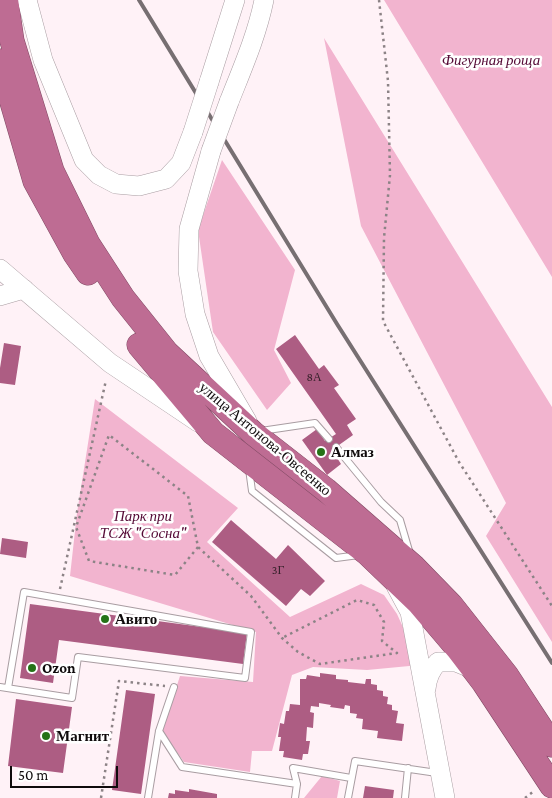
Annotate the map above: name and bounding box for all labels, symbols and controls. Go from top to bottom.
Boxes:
park label: Фигурная роща [442,51,540,69]
house number: 8А [306,370,322,384]
street label: улица Антонова-Овсеенко [195,378,335,500]
place label: Алмаз [331,443,374,461]
marker: Алмаз [315,446,327,458]
park label: Парк при ТСЖ "Сосна" [100,507,186,542]
house number: 3Г [272,563,284,577]
place label: Авито [115,610,157,628]
marker: Авито [99,613,111,625]
place label: Ozon [42,659,76,677]
marker: Ozon [26,662,38,674]
place label: Магнит [56,727,109,745]
marker: Магнит [40,730,52,742]
scale bar [12,756,120,788]
text: 50 m [18,767,48,783]

